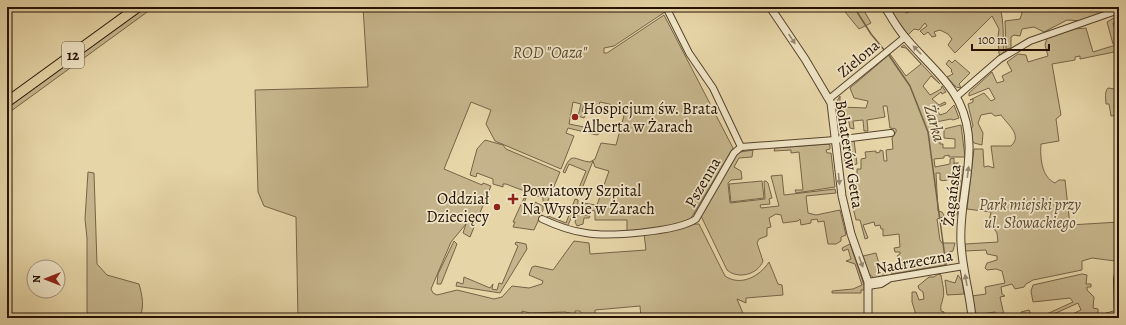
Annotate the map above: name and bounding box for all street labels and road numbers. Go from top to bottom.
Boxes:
street label: Zielona [833,34,885,83]
road number: 12 [62,42,84,68]
street label: Bohaterów Getta [830,98,869,210]
street label: Pszenna [680,153,726,212]
street label: Żagańska [937,162,967,227]
street label: Nadrzeczna [874,244,955,280]

